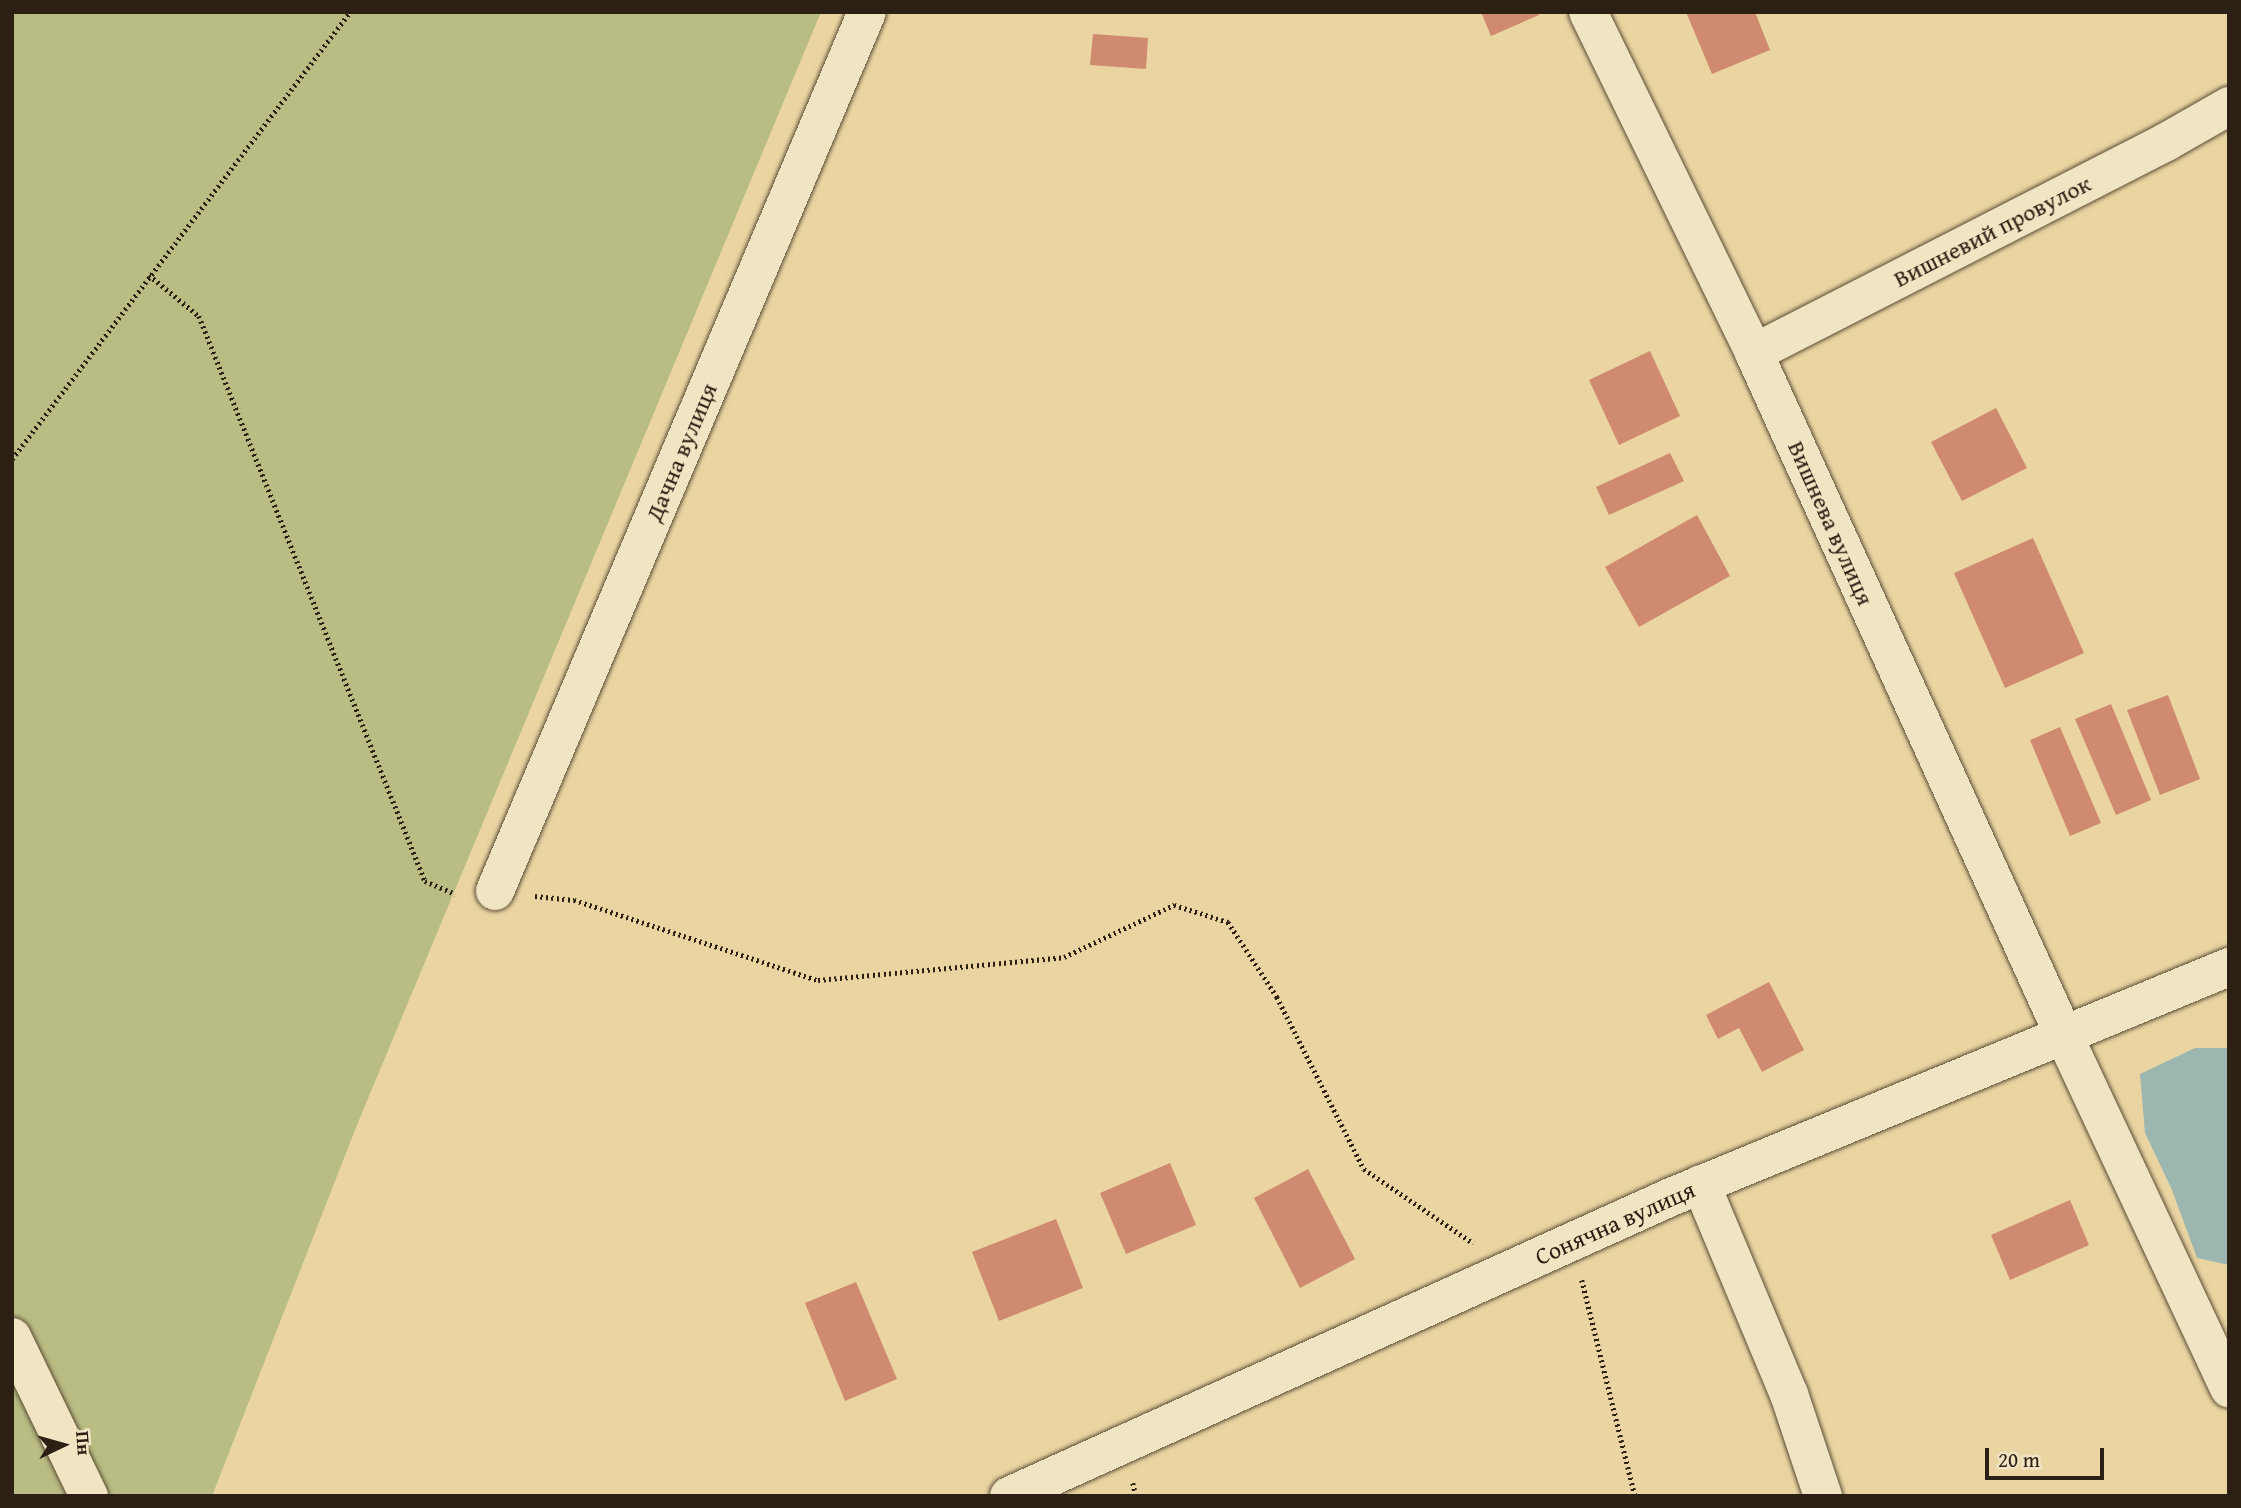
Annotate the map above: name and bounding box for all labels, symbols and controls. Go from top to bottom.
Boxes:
street label: Вишневий провулок [1889,169,2095,293]
street label: Дачна вулиця [639,379,723,525]
street label: Вишнева вулиця [1782,436,1880,610]
street label: Сонячна вулиця [1531,1175,1699,1271]
north arrow [28,1410,98,1480]
text: Пн [69,1430,99,1457]
scale bar [1989,1434,2108,1478]
text: 20 m [1998,1444,2040,1475]

